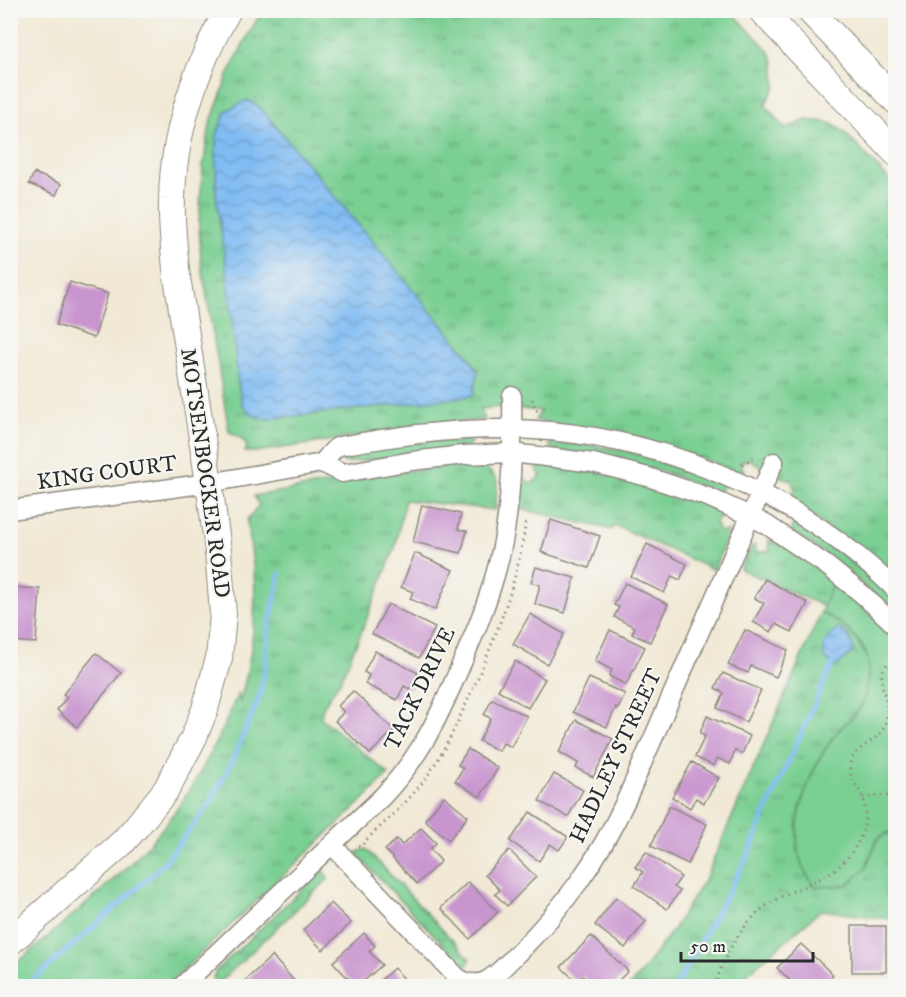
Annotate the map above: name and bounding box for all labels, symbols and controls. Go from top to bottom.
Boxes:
street label: MOTSENBOCKER ROAD [174,346,236,600]
street label: KING COURT [35,450,179,496]
street label: TACK DRIVE [378,623,462,755]
street label: HADLEY STREET [564,664,668,847]
scale bar [681,925,813,963]
text: 50 m [690,936,726,958]

